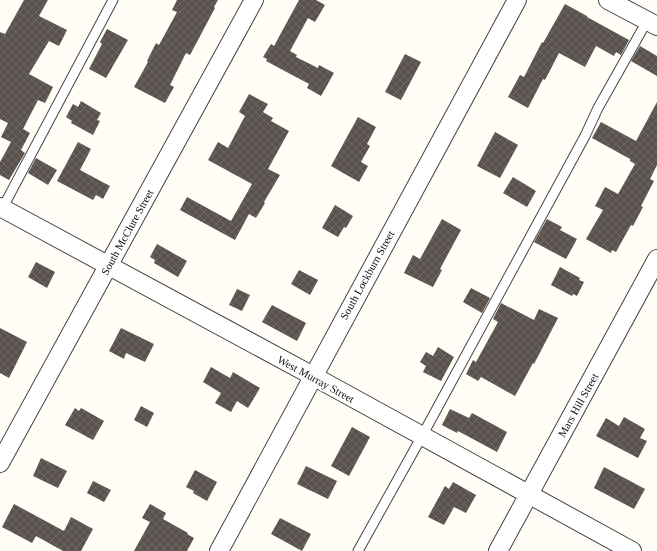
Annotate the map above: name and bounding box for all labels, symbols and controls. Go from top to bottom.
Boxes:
street label: South McClure Street [98,187,156,277]
street label: South Lockburn Street [338,229,396,321]
street label: West Murray Street [276,353,356,405]
street label: Mars Hill Street [556,371,600,439]

